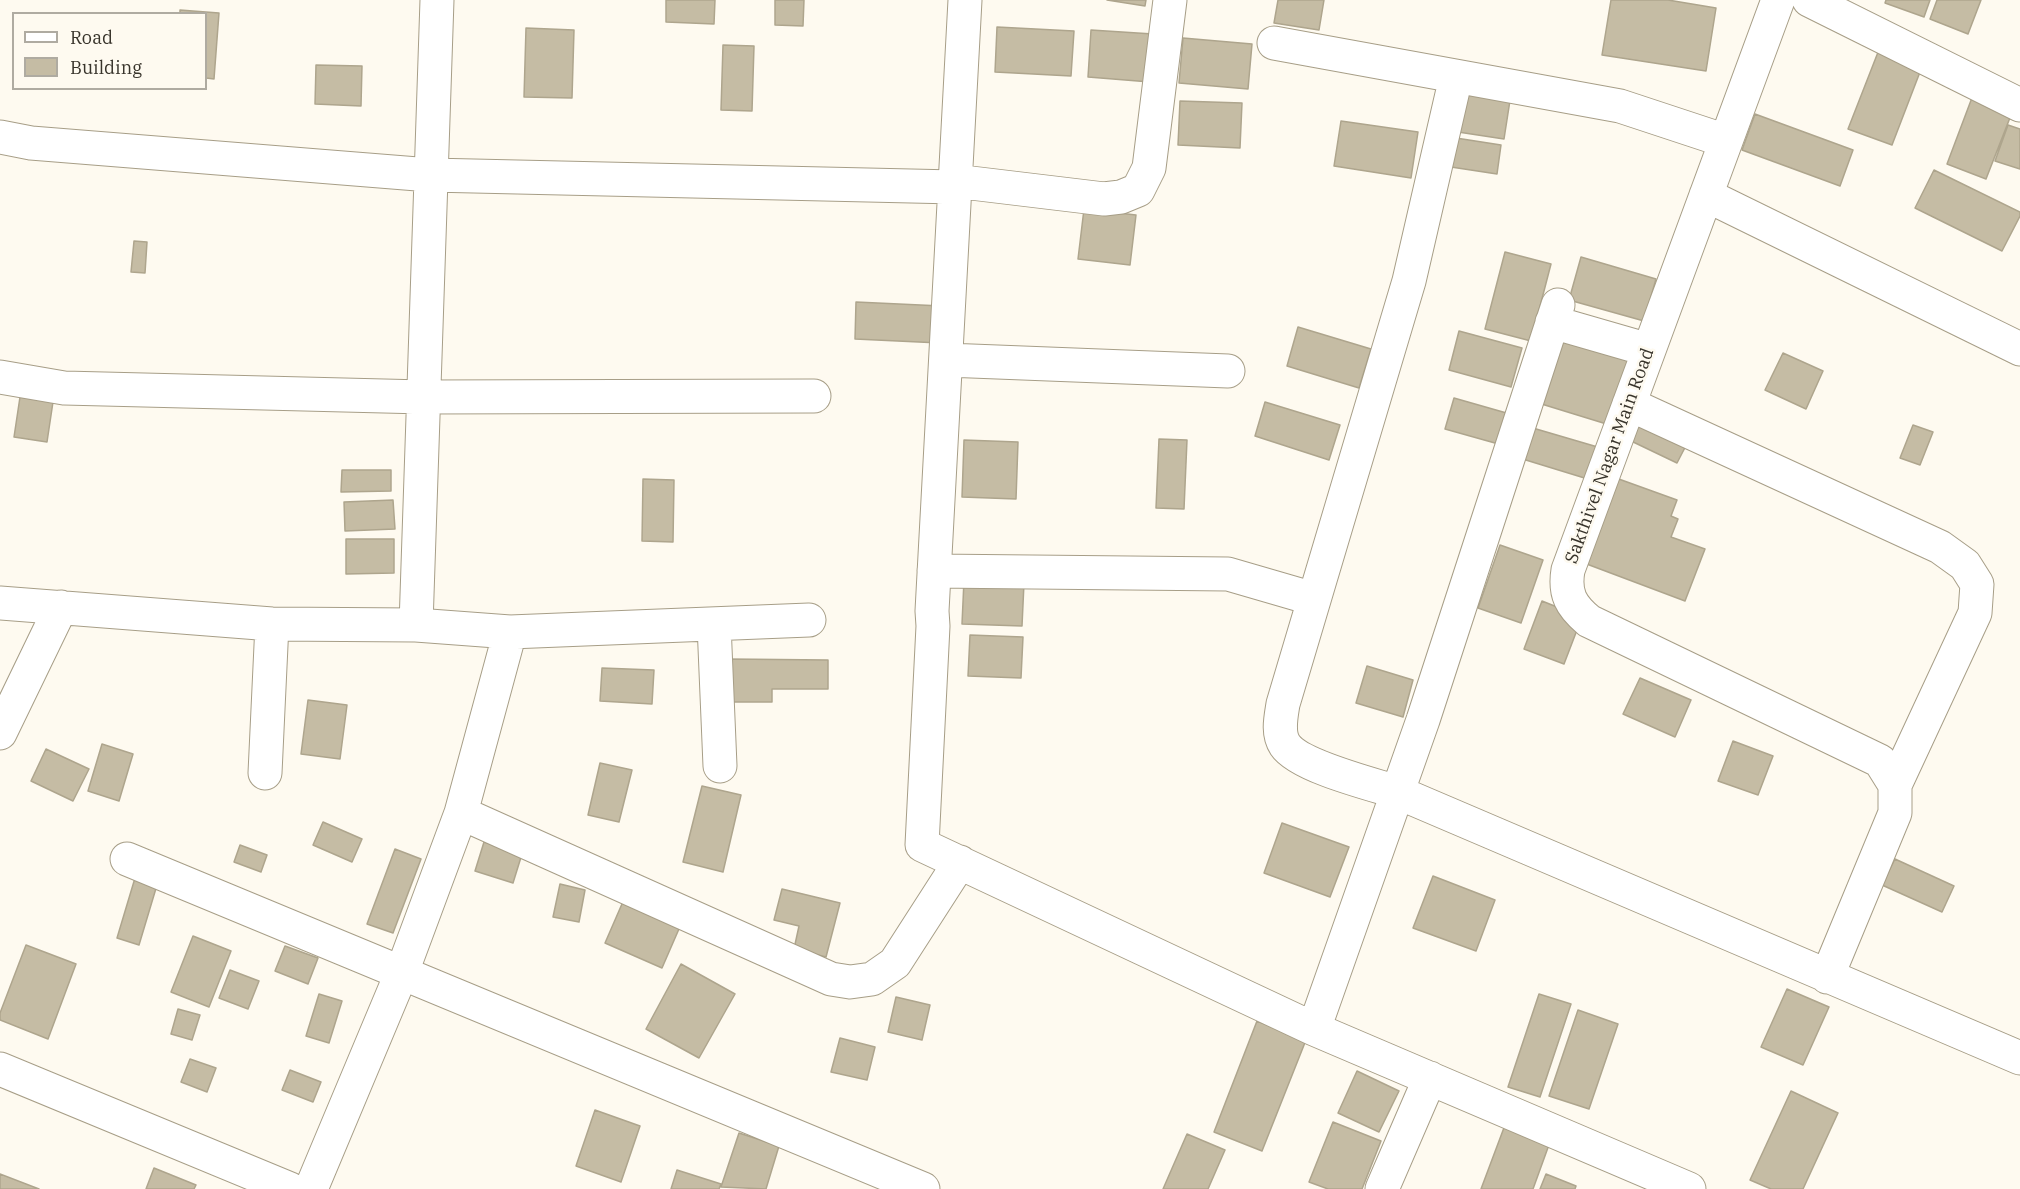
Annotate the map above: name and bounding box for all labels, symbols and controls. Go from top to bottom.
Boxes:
legend [12,12,207,90]
text: Road [70,26,113,49]
text: Building [70,56,142,79]
street label: Sakthivel Nagar Main Road [1561,345,1659,567]

